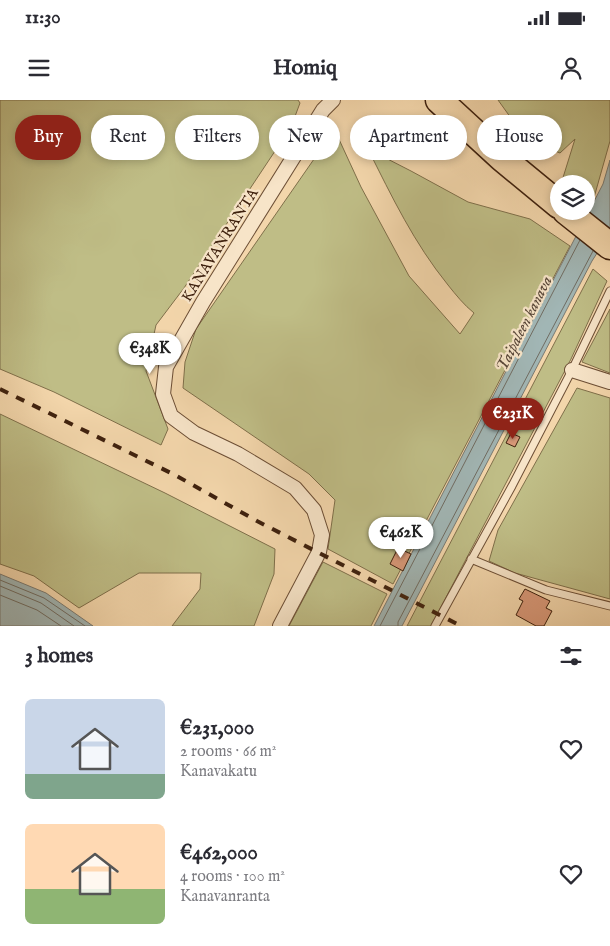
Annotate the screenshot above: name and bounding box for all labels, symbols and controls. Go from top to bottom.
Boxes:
text: 11:30 [25,6,61,30]
icon: menu [25,54,53,82]
text: Homiq [273,54,337,82]
icon: person [557,54,585,82]
chip: Buy [15,115,81,160]
chip: Rent [91,115,165,160]
chip: Filters [175,115,259,160]
chip: New [269,115,340,160]
chip: Apartment [350,115,467,160]
chip: House [477,115,562,160]
map controls [550,175,595,220]
button: layers [550,175,595,220]
street label: KANAVANRANTA [177,184,263,305]
water label: Taipaleen kanava [492,273,558,375]
pin: €348K [115,332,185,375]
text: €348K [129,339,171,359]
pin: €231K [478,398,548,440]
text: €231K [493,404,533,424]
pin: €462K [366,516,436,559]
text: €462K [379,523,423,543]
icon: filters [557,642,585,670]
text: 3 homes [25,643,93,670]
text: €231,000 [180,715,254,742]
icon: home [65,719,125,779]
icon: heart [557,735,585,763]
text: 2 rooms · 66 m² [180,742,276,762]
text: Kanavakatu [180,762,257,782]
text: €462,000 [180,840,258,867]
icon: home [65,844,125,904]
icon: heart [557,860,585,888]
text: 4 rooms · 100 m² [180,867,285,887]
text: Kanavanranta [180,887,270,907]

